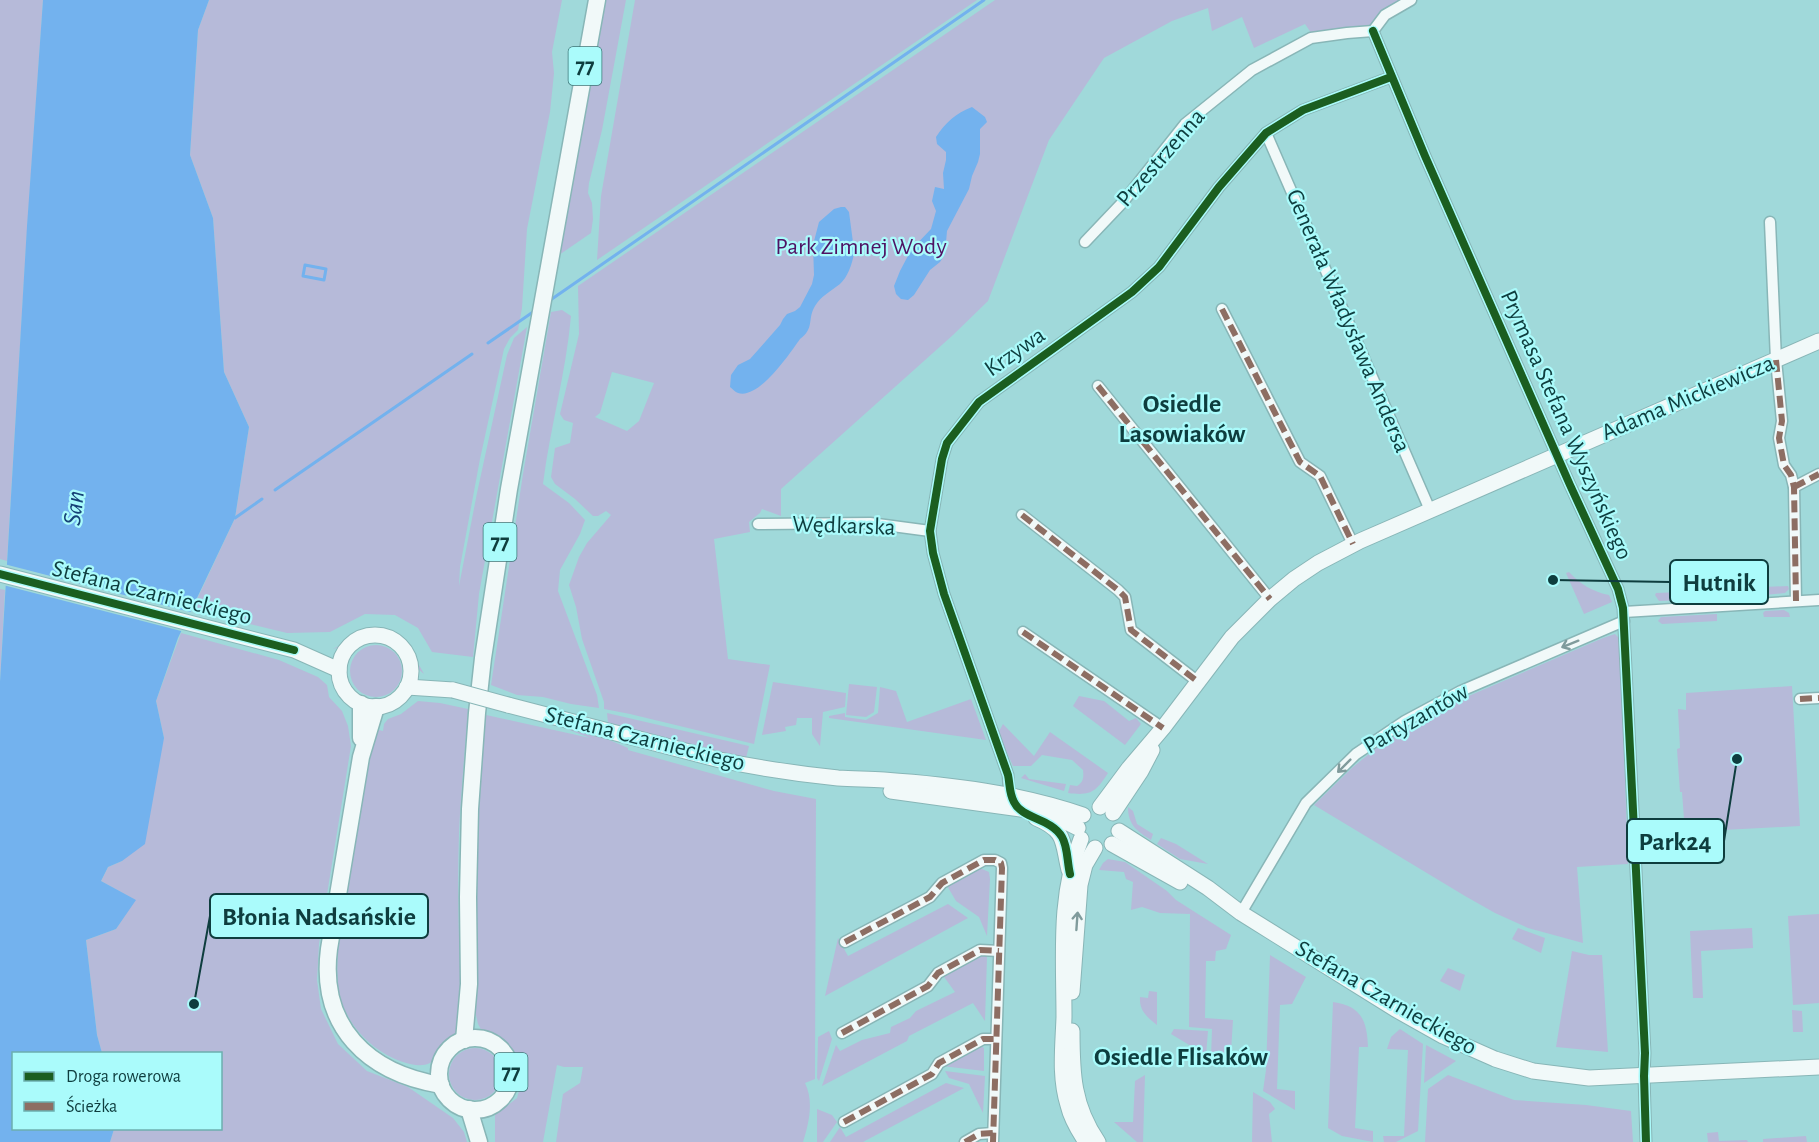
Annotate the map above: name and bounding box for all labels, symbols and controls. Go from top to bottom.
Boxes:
road number: 77 [568,47,602,85]
street label: Przestrzenna [1112,104,1210,212]
street label: Generała Władysława Andersa [1282,186,1414,456]
park label: Park Zimnej Wody [775,235,947,259]
street label: Prymasa Stefana Wyszyńskiego [1496,287,1636,563]
street label: Krzywa [980,323,1050,381]
street label: Adama Mickiewicza [1598,351,1778,445]
district label: Osiedle Lasowiaków [1119,391,1246,447]
water label: San [59,489,89,527]
street label: Wędkarska [792,512,896,540]
road number: 77 [484,523,516,561]
street label: Stefana Czarnieckiego [50,557,254,629]
callout: Hutnik [1670,560,1768,604]
text: Hutnik [1682,570,1756,596]
one-way arrow [1561,639,1580,650]
street label: Partyzantów [1360,679,1472,759]
street label: Stefana Czarnieckiego [543,703,747,775]
one-way arrow [1337,758,1352,773]
callout: Park24 [1627,819,1724,863]
text: Park24 [1638,829,1712,855]
callout: Błonia Nadsańskie [210,894,428,938]
text: Błonia Nadsańskie [222,904,416,930]
one-way arrow [1072,912,1083,932]
street label: Stefana Czarnieckiego [1291,936,1481,1060]
district label: Osiedle Flisaków [1094,1044,1269,1070]
legend [12,1052,222,1130]
road number: 77 [494,1053,528,1091]
text: Droga rowerowa [66,1068,181,1086]
text: Ścieżka [66,1095,117,1116]

